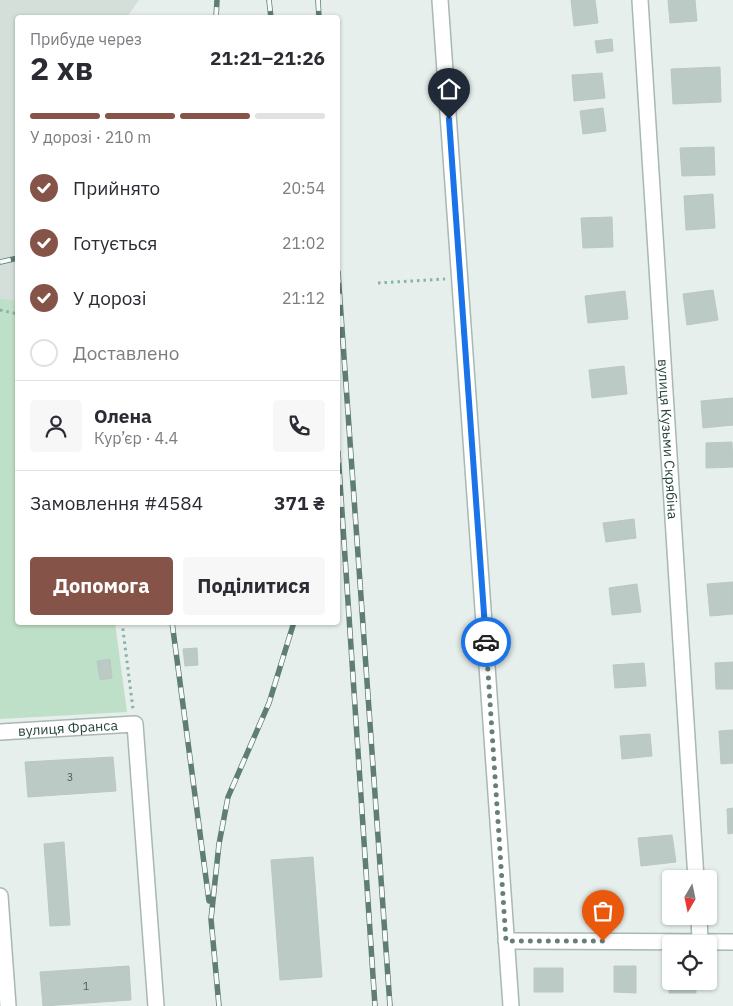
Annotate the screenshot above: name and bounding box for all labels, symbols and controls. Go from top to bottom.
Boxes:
text: Прибуде через [30,29,142,49]
text: 21:21–21:26 [210,46,325,70]
text: 2 хв [30,47,93,89]
pin [428,68,470,119]
icon: home [435,75,463,103]
text: У дорозі · 210 m [30,127,151,147]
icon: check [30,174,58,202]
text: Прийнято [73,176,160,200]
text: 20:54 [282,178,325,198]
icon: check [30,229,58,257]
text: Готується [73,231,157,255]
text: 21:02 [282,233,325,253]
icon: check [30,284,58,312]
text: У дорозі [73,286,147,310]
text: 21:12 [282,288,325,308]
text: Доставлено [73,341,179,365]
street label: вулиця Кузьми Скрябіна [654,358,682,520]
button: person [30,400,82,452]
button: phone [273,400,325,452]
text: Олена [94,404,152,428]
text: Кур’єр · 4.4 [94,428,178,448]
text: Замовлення #4584 [30,491,203,515]
text: 371 ₴ [274,491,325,515]
button: Допомога [30,557,173,615]
button: Поділитися [183,557,325,615]
courier [461,617,511,667]
icon: car [472,628,500,656]
street label: вулиця Франса [17,716,119,740]
house number: 3 [67,770,73,784]
north arrow [662,870,718,925]
map controls [662,870,717,990]
pin [582,890,624,941]
icon: bag [589,897,617,925]
button: locate [662,935,717,990]
house number: 1 [83,979,90,993]

